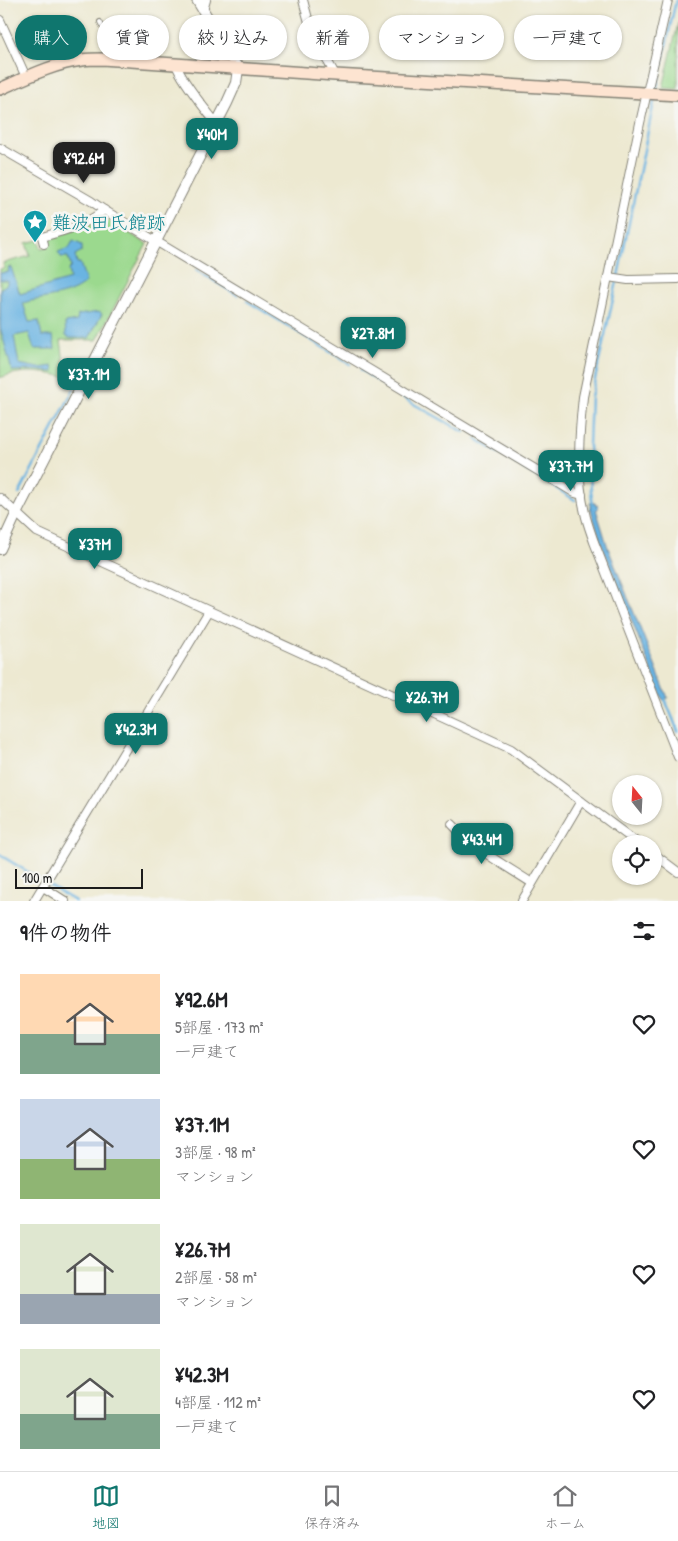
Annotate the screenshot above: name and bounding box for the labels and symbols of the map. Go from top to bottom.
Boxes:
pin: ¥40M [182,118,242,160]
pin: ¥92.6M [43,142,125,184]
place icon: 難波田氏館跡 [22,209,48,243]
place label: 難波田氏館跡 [52,209,166,235]
pin: ¥27.8M [332,316,414,359]
pin: ¥37.1M [48,358,130,400]
pin: ¥37.7M [530,450,612,492]
pin: ¥37M [65,528,125,570]
pin: ¥26.7M [386,680,468,723]
pin: ¥42.3M [95,712,177,755]
north arrow [612,775,662,825]
pin: ¥43.4M [441,822,523,865]
scale bar [15,866,142,889]

